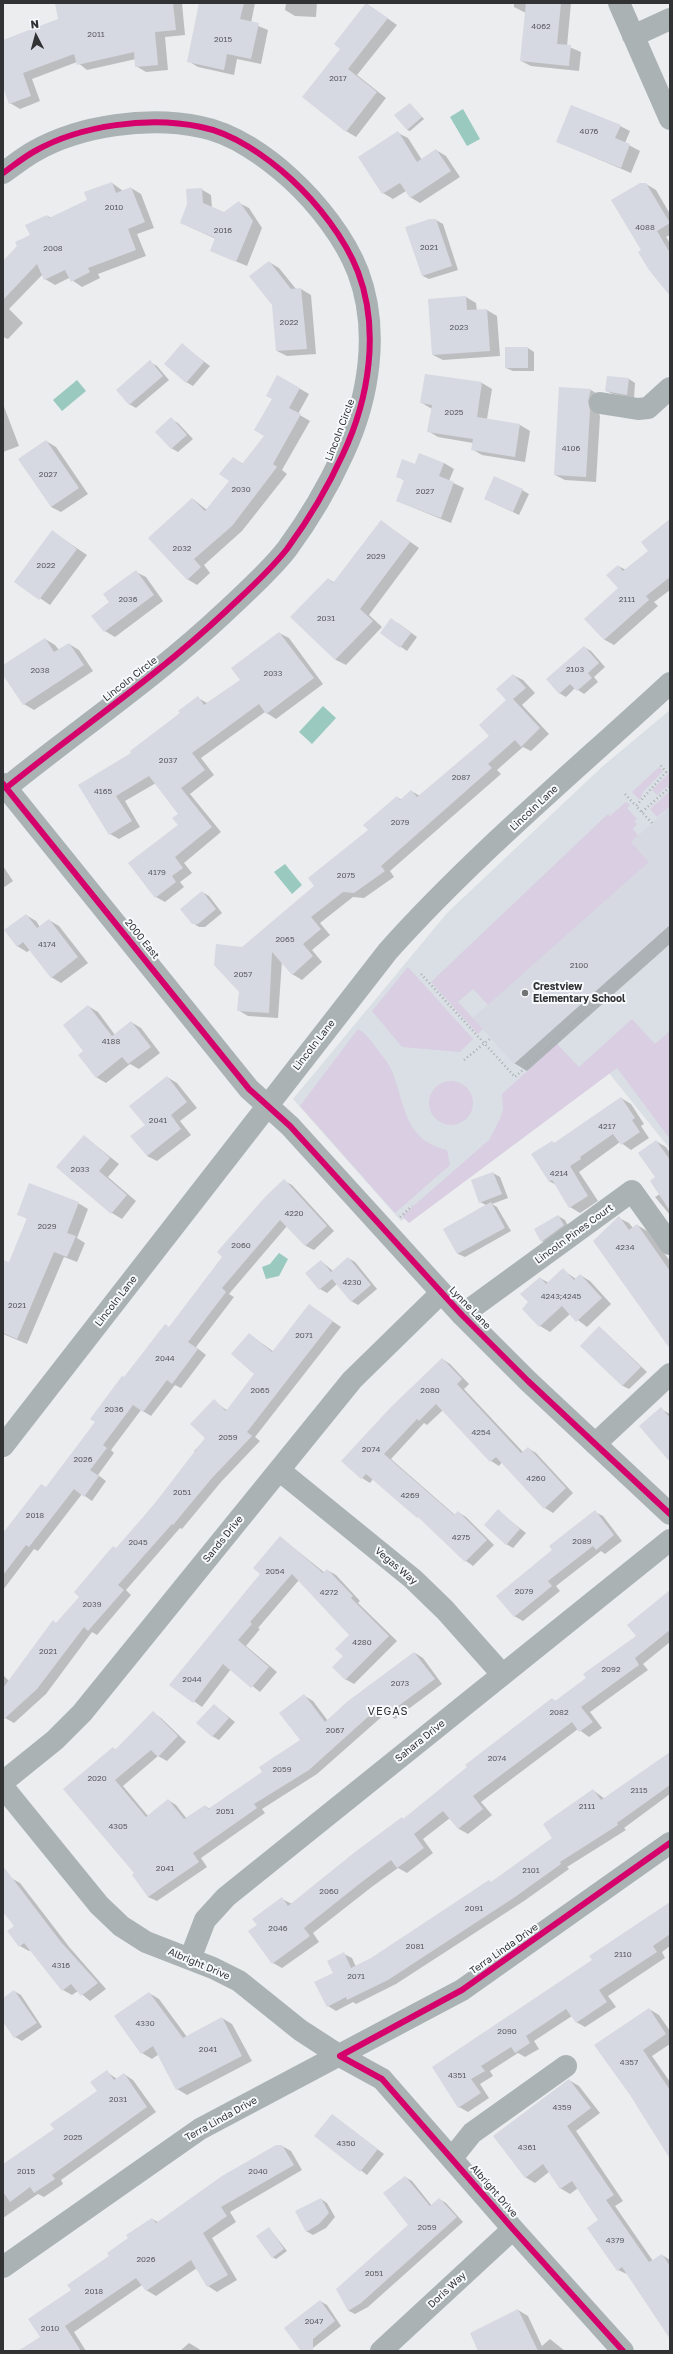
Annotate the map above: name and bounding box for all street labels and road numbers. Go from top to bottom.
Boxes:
street label: Lincoln Circle [323,397,357,463]
street label: Lincoln Circle [101,654,159,704]
street label: Lincoln Lane [508,783,560,833]
street label: 2000 East [122,917,162,961]
street label: Lincoln Lane [290,1017,338,1073]
street label: Lincoln Pines Court [533,1202,615,1266]
street label: Lincoln Lane [92,1273,140,1329]
street label: Lynne Lane [447,1284,493,1332]
street label: Sands Drive [200,1513,246,1565]
street label: Vegas Way [372,1545,420,1587]
street label: Sahara Drive [393,1717,447,1765]
street label: Terra Linda Drive [468,1921,540,1977]
street label: Albright Drive [166,1946,232,1982]
street label: Terra Linda Drive [183,2094,259,2144]
street label: Albright Drive [468,2162,520,2220]
street label: Doris Way [425,2269,469,2311]

